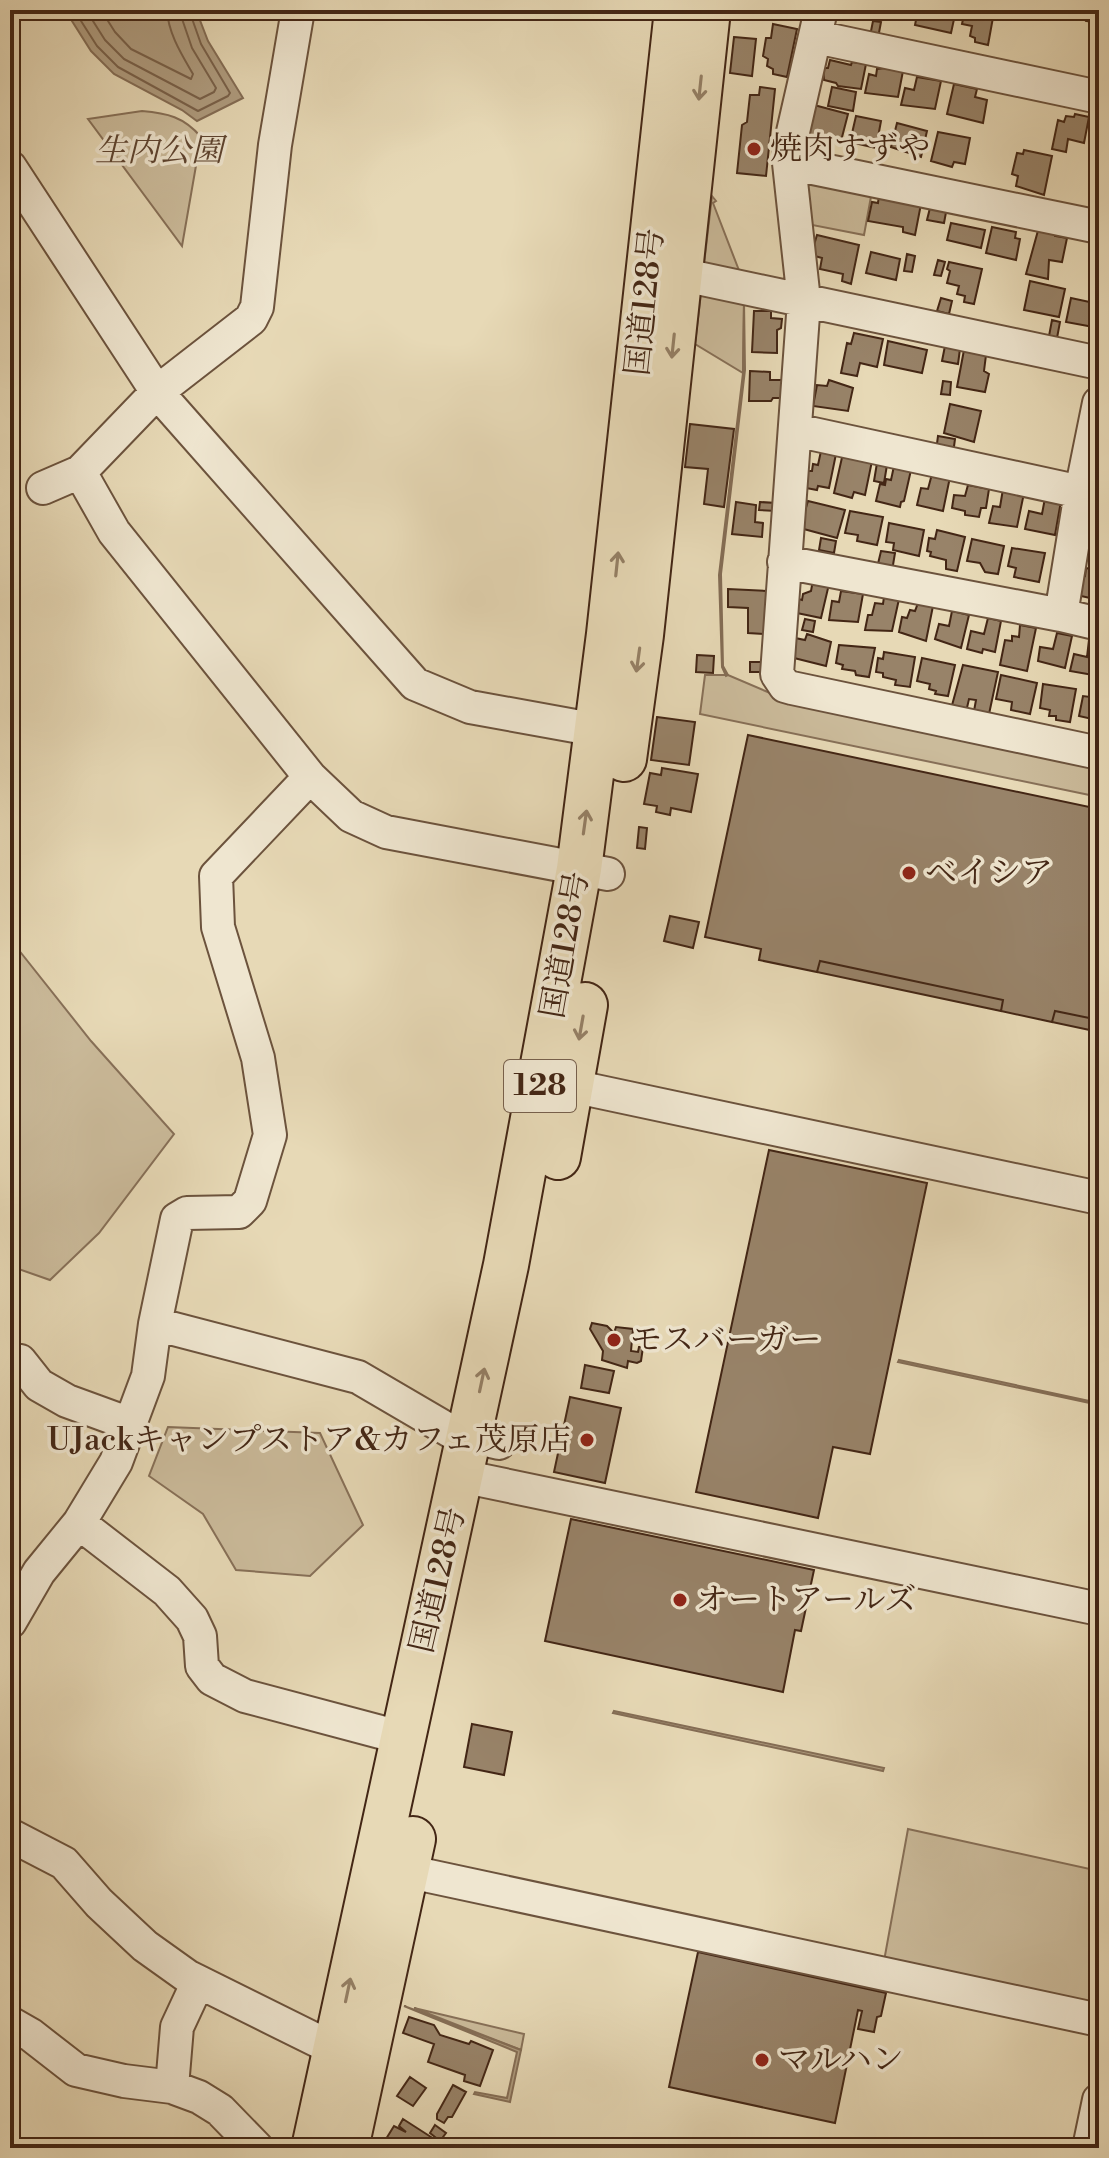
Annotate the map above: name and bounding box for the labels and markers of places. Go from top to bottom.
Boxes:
place label: 焼肉すずや [770,129,930,169]
marker: 焼肉すずや [745,140,763,158]
place label: ベイシア [925,853,1053,893]
marker: ベイシア [900,864,918,882]
place label: モスバーガー [630,1320,821,1360]
marker: モスバーガー [605,1331,623,1349]
place label: UJackキャンプストア&カフェ茂原店 [47,1420,571,1460]
marker: UJackキャンプストア&カフェ茂原店 [578,1431,596,1449]
place label: オートアールズ [696,1580,916,1620]
marker: オートアールズ [671,1591,689,1609]
place label: マルハン [778,2040,904,2080]
marker: マルハン [753,2051,771,2069]

